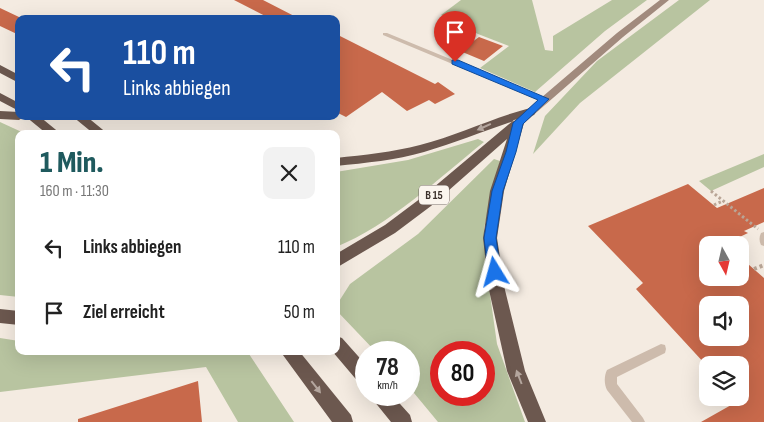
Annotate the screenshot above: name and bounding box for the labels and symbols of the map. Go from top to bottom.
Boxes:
pin [434,11,476,62]
one-way arrow [477,123,491,131]
road number: B 15 [419,186,449,204]
north arrow [699,236,749,286]
position arrow [468,245,520,297]
speed limit sign: 80 [430,341,495,406]
one-way arrow [515,369,523,384]
one-way arrow [311,380,322,393]

